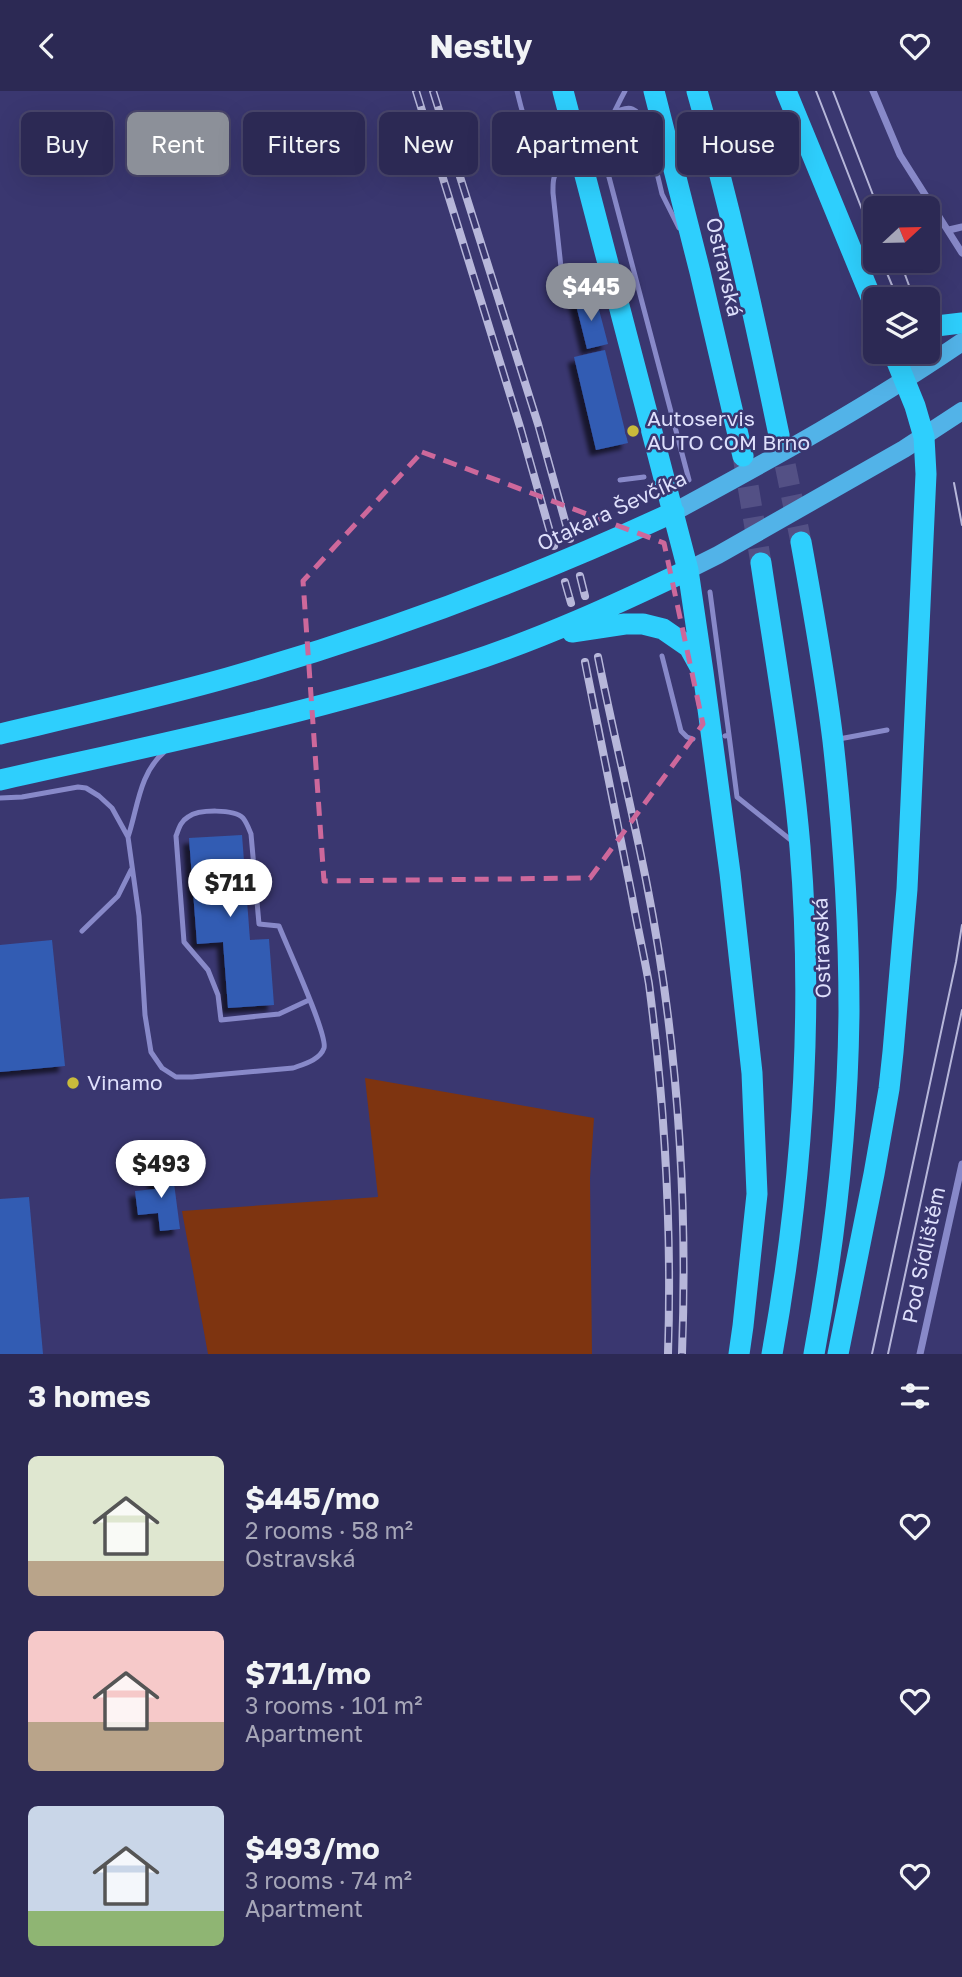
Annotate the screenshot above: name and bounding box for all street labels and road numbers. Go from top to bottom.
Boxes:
street label: Ostravská [701,215,749,319]
street label: Otakara Ševčíka [533,464,690,556]
street label: Ostravská [806,897,836,999]
street label: Pod Sídlištěm [896,1184,950,1325]

